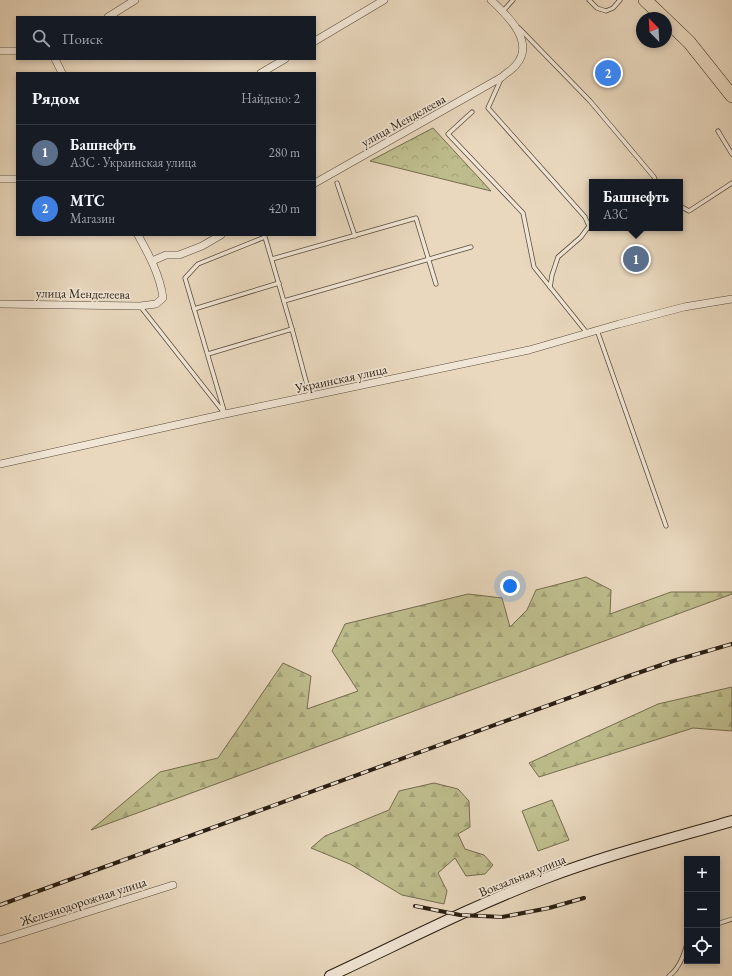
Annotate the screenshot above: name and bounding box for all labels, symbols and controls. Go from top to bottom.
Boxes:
north arrow [636,12,672,48]
search box [16,16,316,60]
icon: search [30,27,52,49]
text: Поиск [62,29,103,48]
pin: 2 [595,58,621,88]
text: Рядом [32,87,80,109]
text: Найдено: 2 [241,90,300,107]
street label: улица Менделеева [358,90,449,151]
text: Башнефть [70,135,136,154]
text: 1 [42,144,48,161]
text: 280 m [269,144,300,161]
text: АЗС · Украинская улица [70,154,196,171]
popup [589,179,683,231]
text: Башнефть [603,187,669,206]
text: МТС [70,191,105,210]
text: 2 [42,200,48,217]
text: 420 m [269,200,300,217]
text: АЗС [603,206,628,223]
text: Магазин [70,210,115,227]
pin: 1 [623,244,649,274]
street label: улица Менделеева [36,284,131,303]
street label: Украинская улица [293,360,389,397]
your location [500,576,520,596]
street label: Вокзальная улица [476,850,569,901]
map controls [684,856,720,964]
button: + [684,856,720,892]
street label: Железнодорожная улица [17,873,149,930]
button: − [684,892,720,928]
button: locate [684,928,720,964]

